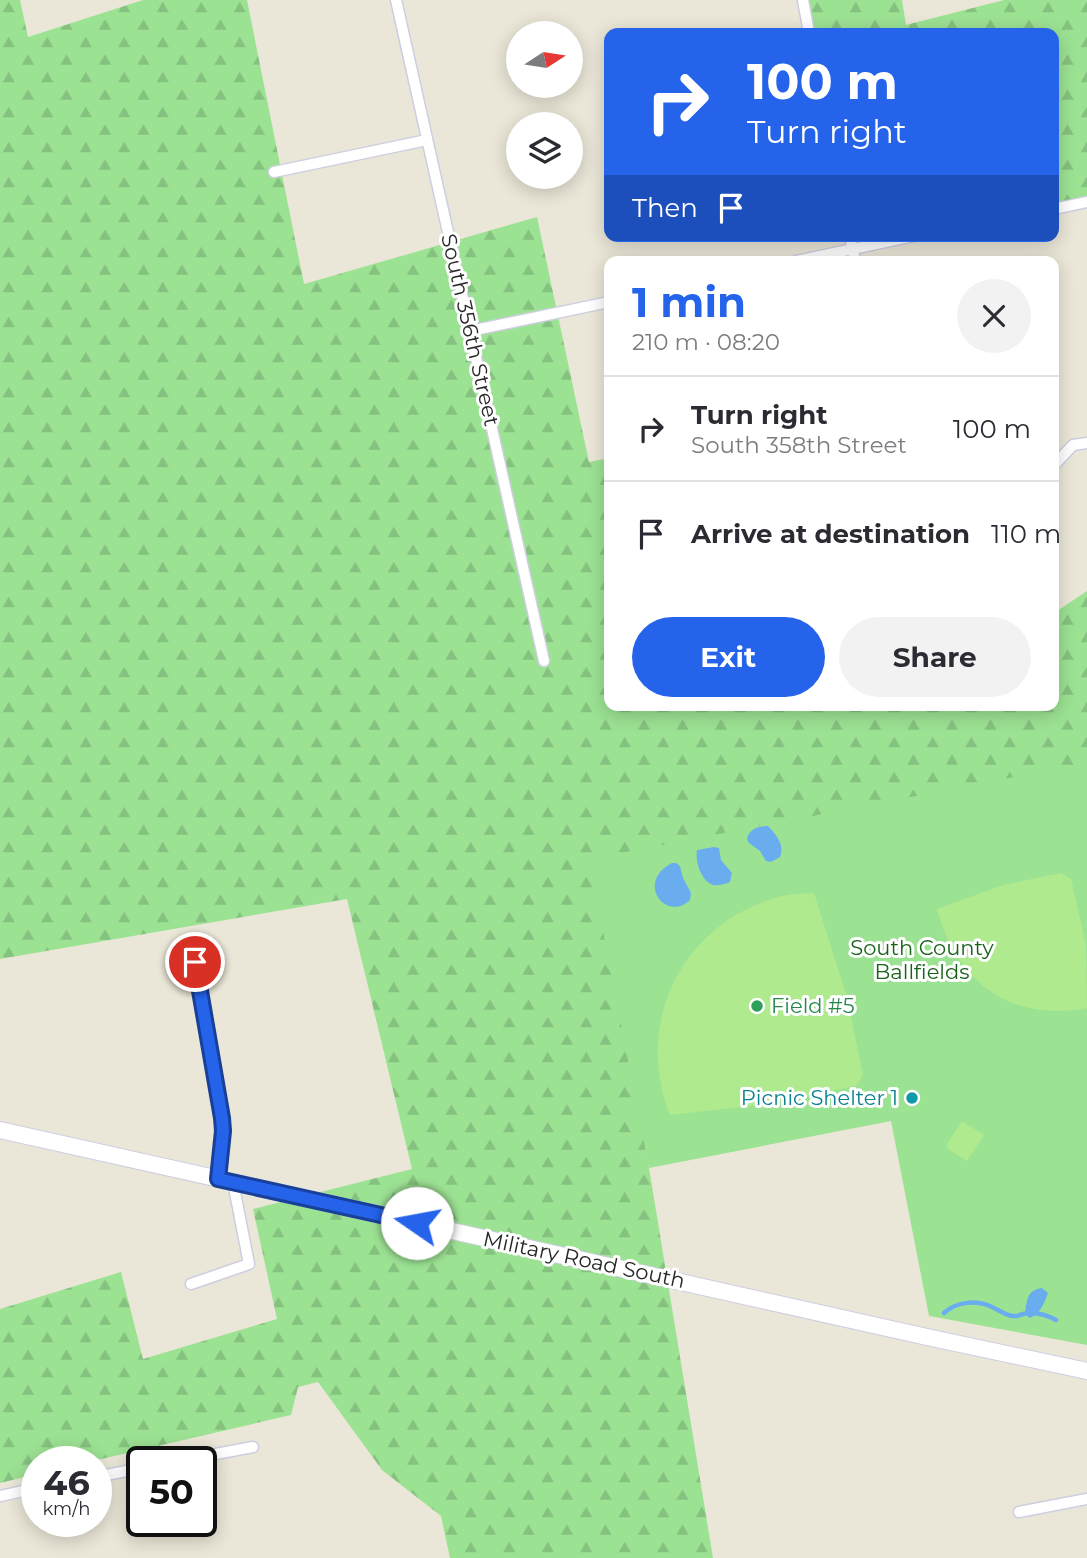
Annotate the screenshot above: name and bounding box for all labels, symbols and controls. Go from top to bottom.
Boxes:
north arrow [506,21,583,98]
map controls [506,21,583,189]
text: 100 m [747,52,898,111]
icon: right [632,56,723,147]
button: layers [506,112,583,189]
text: Turn right [747,112,907,151]
icon: arrive [712,189,750,227]
text: Then [632,192,698,224]
street label: South 356th Street [436,231,505,428]
text: 1 min [632,276,746,328]
button: close [957,279,1031,353]
text: 210 m · 08:20 [632,328,780,356]
text: Turn right [691,399,827,431]
icon: right [632,410,670,448]
text: 100 m [953,413,1031,445]
text: South 358th Street [691,431,907,459]
icon: arrive [632,515,670,553]
text: Arrive at destination [691,518,970,550]
text: 110 m [991,518,1061,550]
button: Exit [632,617,825,697]
button: Share [839,617,1031,697]
pin [165,932,225,992]
park label: South County Ballfields [850,935,994,984]
icon: arrive [176,943,214,981]
place label: Field #5 [771,993,855,1018]
marker: Field #5 [749,998,765,1014]
place label: Picnic Shelter 1 [741,1085,898,1110]
marker: Picnic Shelter 1 [904,1090,920,1106]
position arrow [380,1186,454,1260]
street label: Military Road South [481,1226,687,1293]
speed limit sign: 50 [126,1446,217,1537]
text: 46 [43,1461,90,1504]
text: km/h [42,1498,91,1520]

